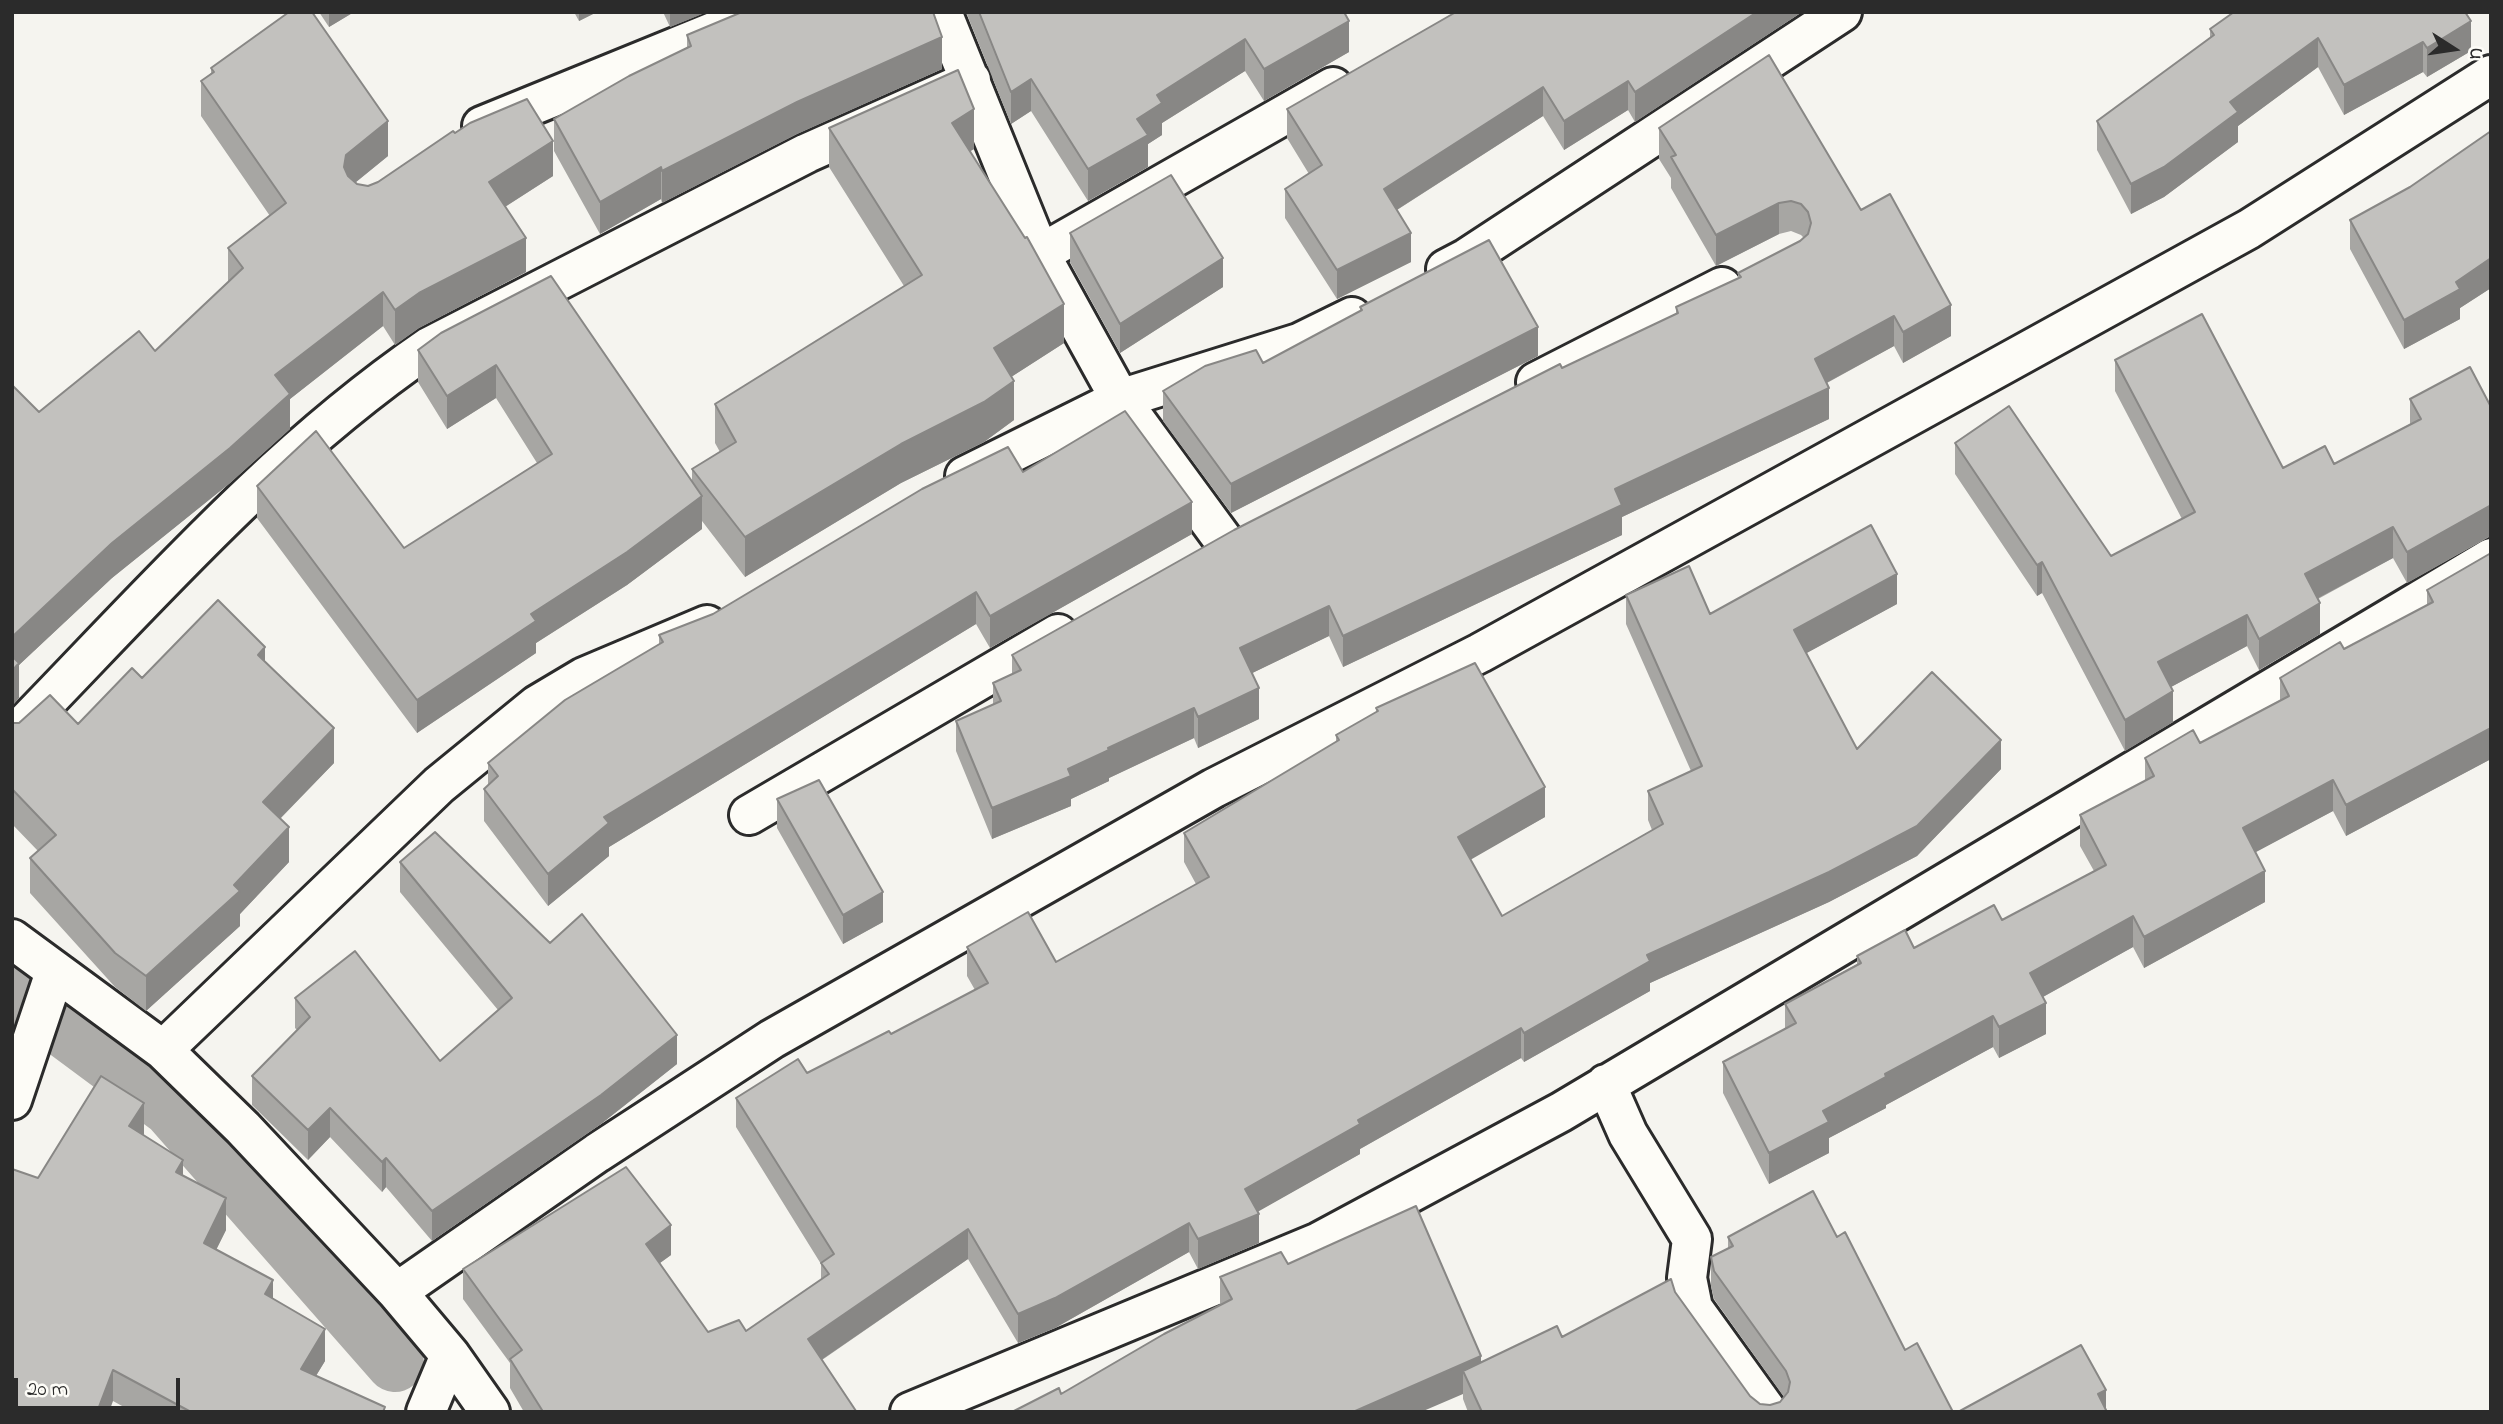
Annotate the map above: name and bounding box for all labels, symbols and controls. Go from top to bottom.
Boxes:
north arrow [2419,14,2489,84]
text: U [2461,45,2489,62]
scale bar [18,1364,184,1408]
text: 20 m [27,1375,68,1405]

